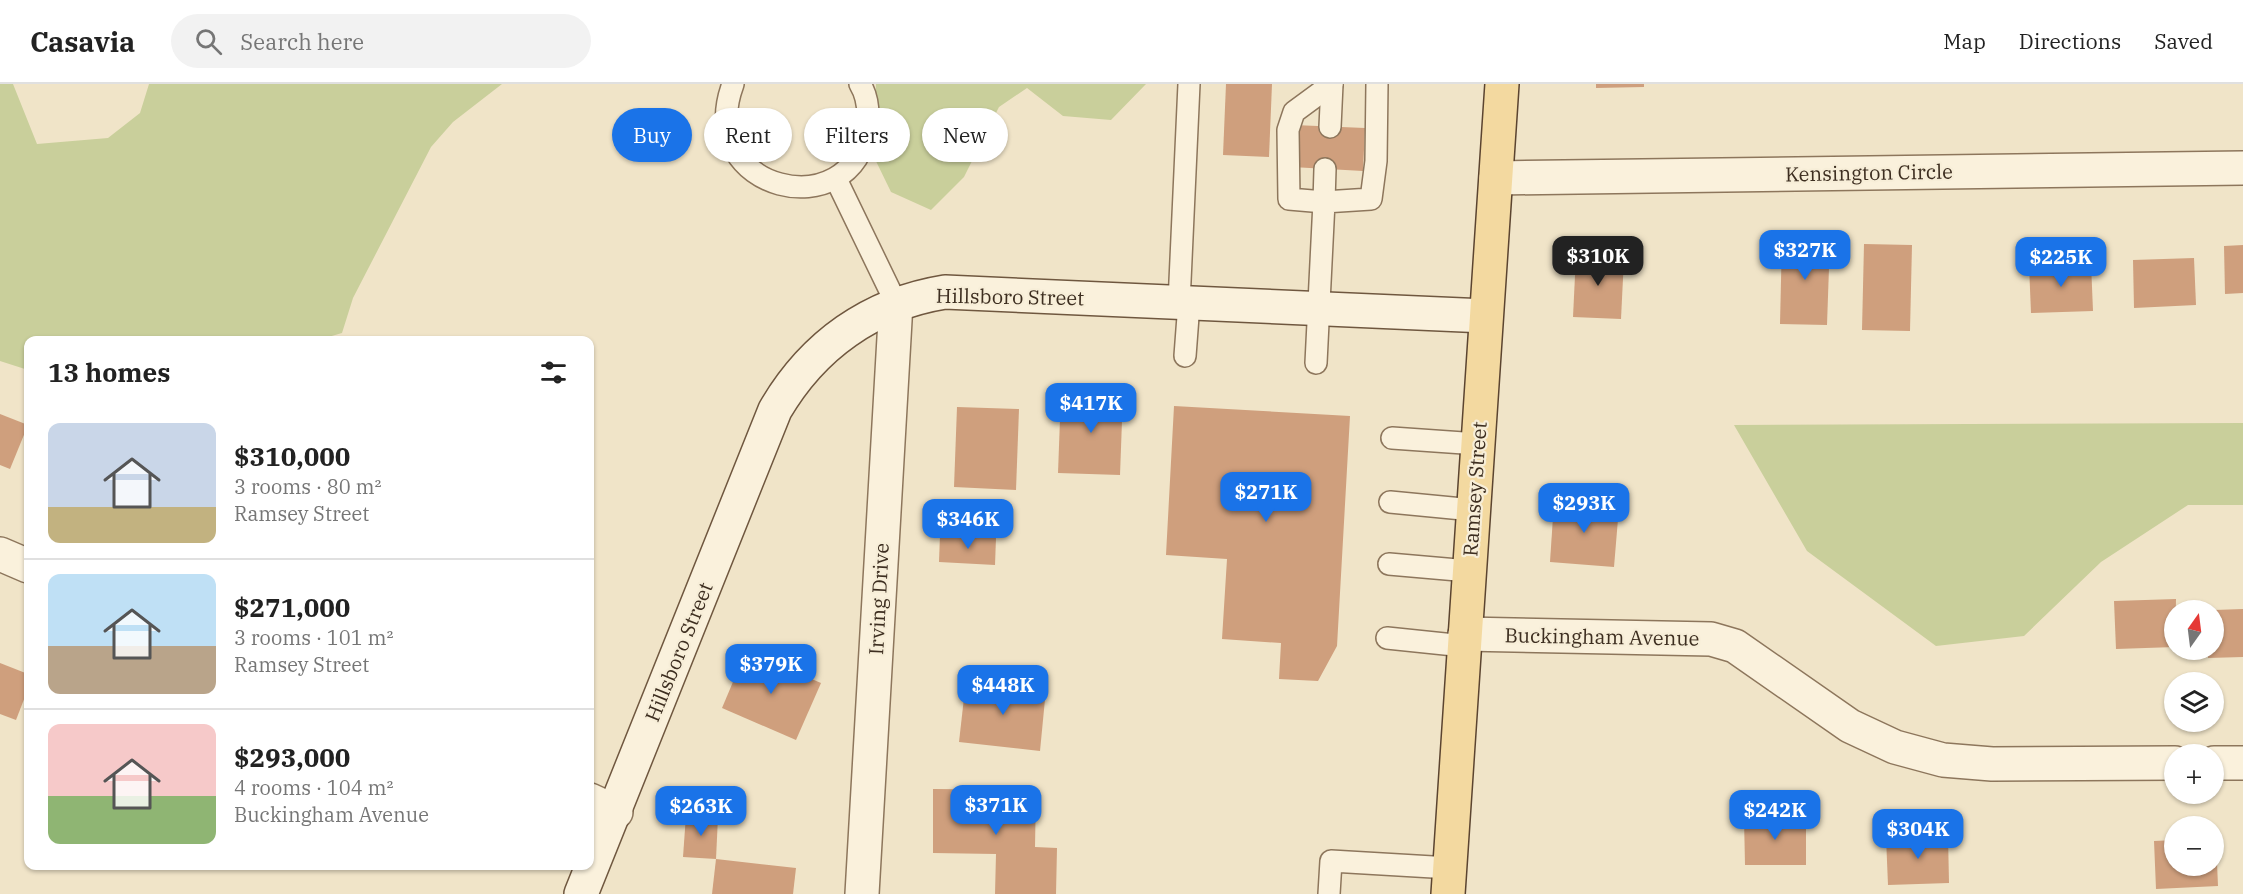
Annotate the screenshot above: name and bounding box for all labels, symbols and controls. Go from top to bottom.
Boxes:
search box [171,14,591,68]
text: Casavia [30,23,135,60]
icon: search [192,25,225,58]
text: Search here [240,27,364,56]
text: Map [1943,27,1986,55]
text: Directions [2019,27,2121,55]
text: Saved [2154,27,2213,55]
chip: Buy [612,108,692,162]
chip: Rent [704,108,792,162]
chip: Filters [804,108,910,162]
chip: New [922,108,1008,162]
street label: Kensington Circle [1785,158,1953,187]
pin: $327K [1763,230,1847,281]
pin: $310K [1556,236,1640,287]
text: $327K [1773,236,1837,263]
pin: $225K [2019,237,2103,288]
text: $310K [1566,242,1630,269]
text: $225K [2029,243,2093,270]
street label: Hillsboro Street [936,282,1084,311]
text: 13 homes [48,355,170,389]
icon: filters [537,356,570,389]
pin: $417K [1049,383,1133,434]
text: $417K [1059,389,1123,416]
street label: Ramsey Street [1456,421,1493,557]
text: $310,000 [234,439,350,473]
icon: home [96,447,168,519]
pin: $271K [1224,472,1308,523]
text: 3 rooms · 80 m² [234,473,381,500]
text: $271K [1234,478,1298,505]
pin: $293K [1542,483,1626,534]
text: $293K [1552,489,1616,516]
pin: $346K [926,499,1010,550]
text: Ramsey Street [234,500,369,527]
text: $346K [936,505,1000,532]
street label: Irving Drive [862,542,895,656]
street label: Hillsboro Street [638,578,719,726]
text: $271,000 [234,590,350,624]
icon: home [96,598,168,670]
north arrow [2164,600,2224,660]
map controls [2164,600,2224,876]
street label: Buckingham Avenue [1504,621,1700,652]
text: 3 rooms · 101 m² [234,624,393,651]
pin: $379K [729,644,813,695]
text: $379K [739,650,803,677]
text: Ramsey Street [234,651,369,678]
pin: $448K [961,665,1045,716]
text: $448K [971,671,1035,698]
button: layers [2164,672,2224,732]
text: $293,000 [234,740,350,774]
button: + [2164,744,2224,804]
icon: home [96,748,168,820]
text: 4 rooms · 104 m² [234,774,393,801]
pin: $371K [954,785,1038,836]
pin: $263K [659,786,743,837]
pin: $242K [1733,790,1817,841]
text: $371K [964,791,1028,818]
text: $263K [669,792,733,819]
text: $242K [1743,796,1807,823]
text: Buckingham Avenue [234,801,429,828]
pin: $304K [1876,809,1960,860]
text: $304K [1886,815,1950,842]
button: − [2164,816,2224,876]

